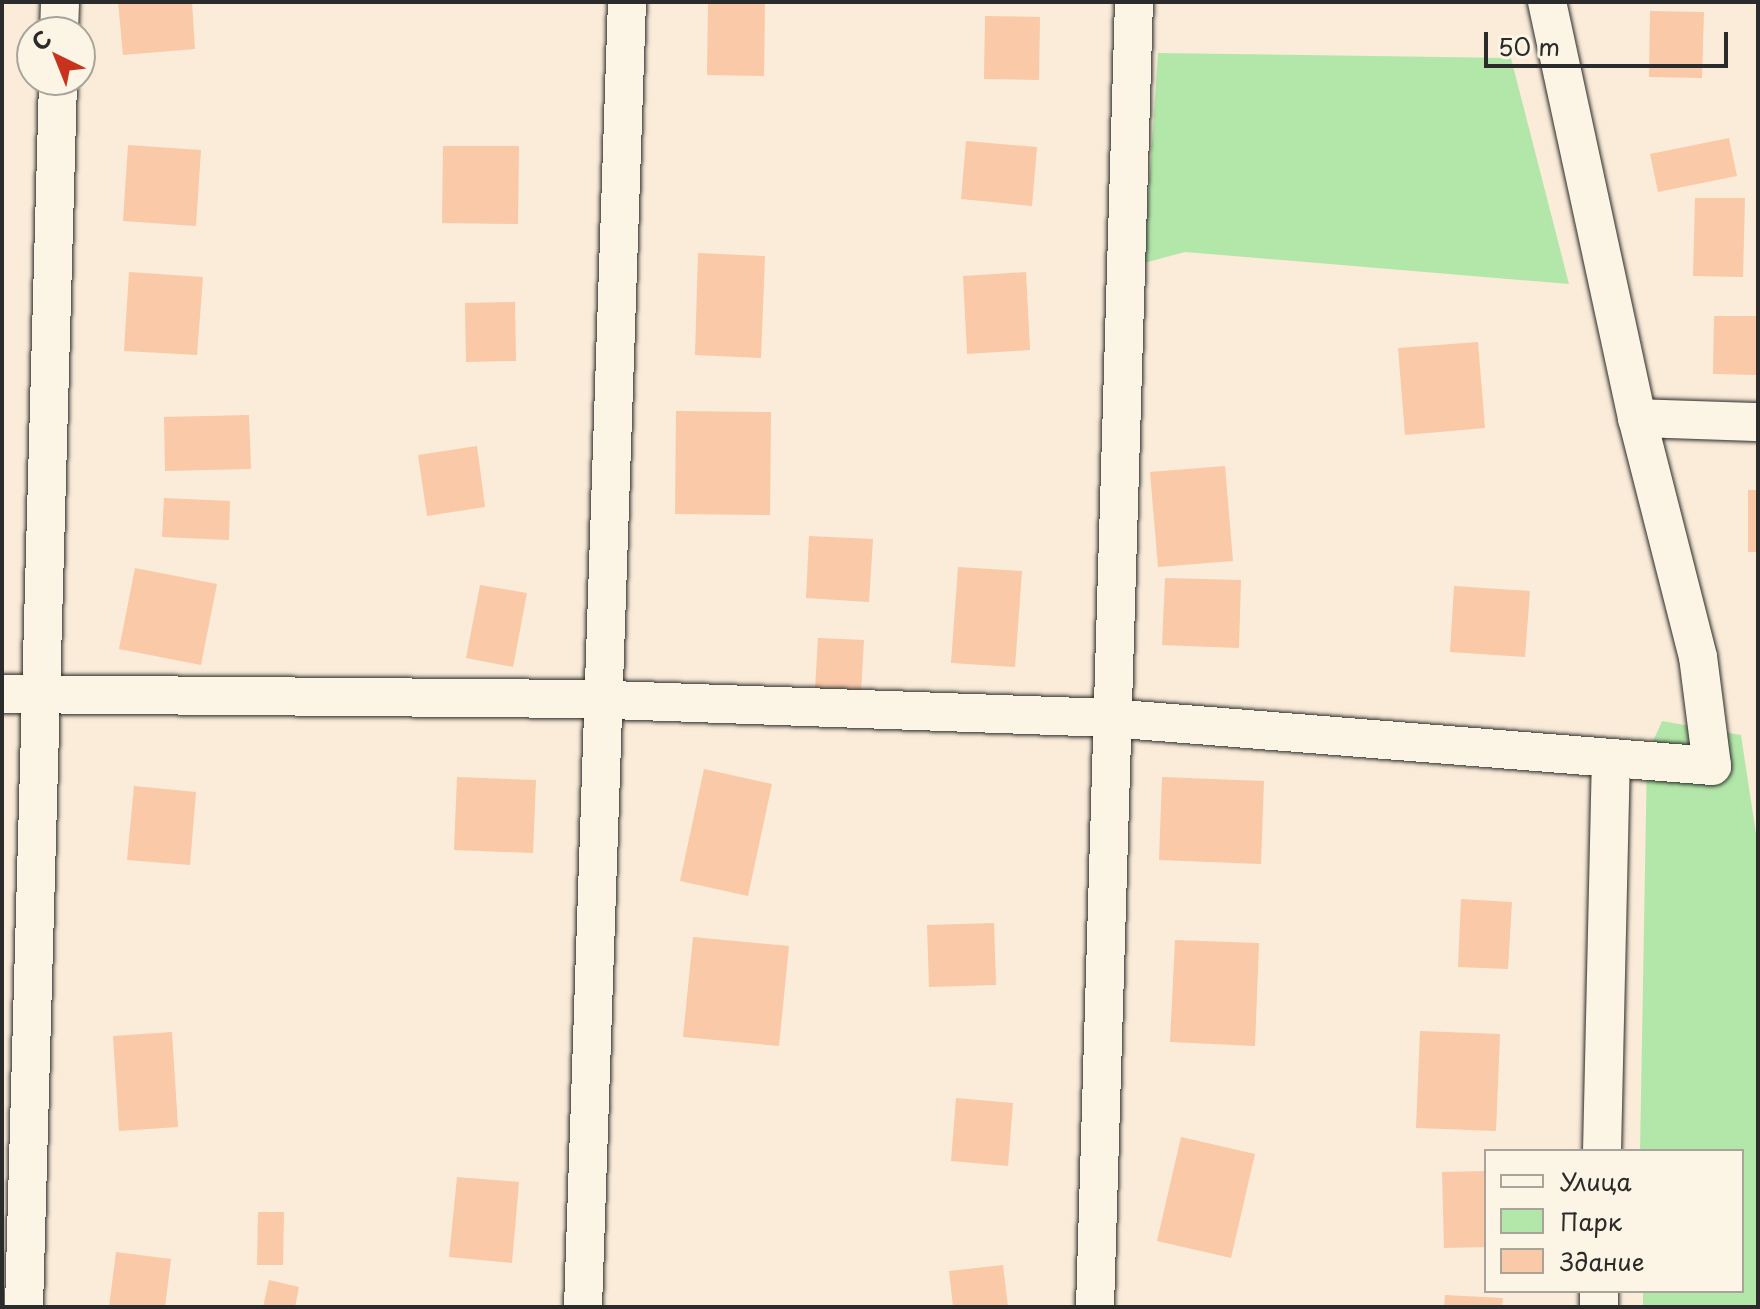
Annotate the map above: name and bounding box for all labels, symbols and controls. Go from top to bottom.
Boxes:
north arrow [16,16,96,96]
scale bar [1488,16,1732,66]
text: С [23,22,58,57]
text: 50 m [1498,28,1560,64]
legend [1484,1149,1744,1293]
text: Улица [1560,1163,1632,1199]
text: Парк [1560,1203,1622,1239]
text: Здание [1560,1243,1645,1279]

